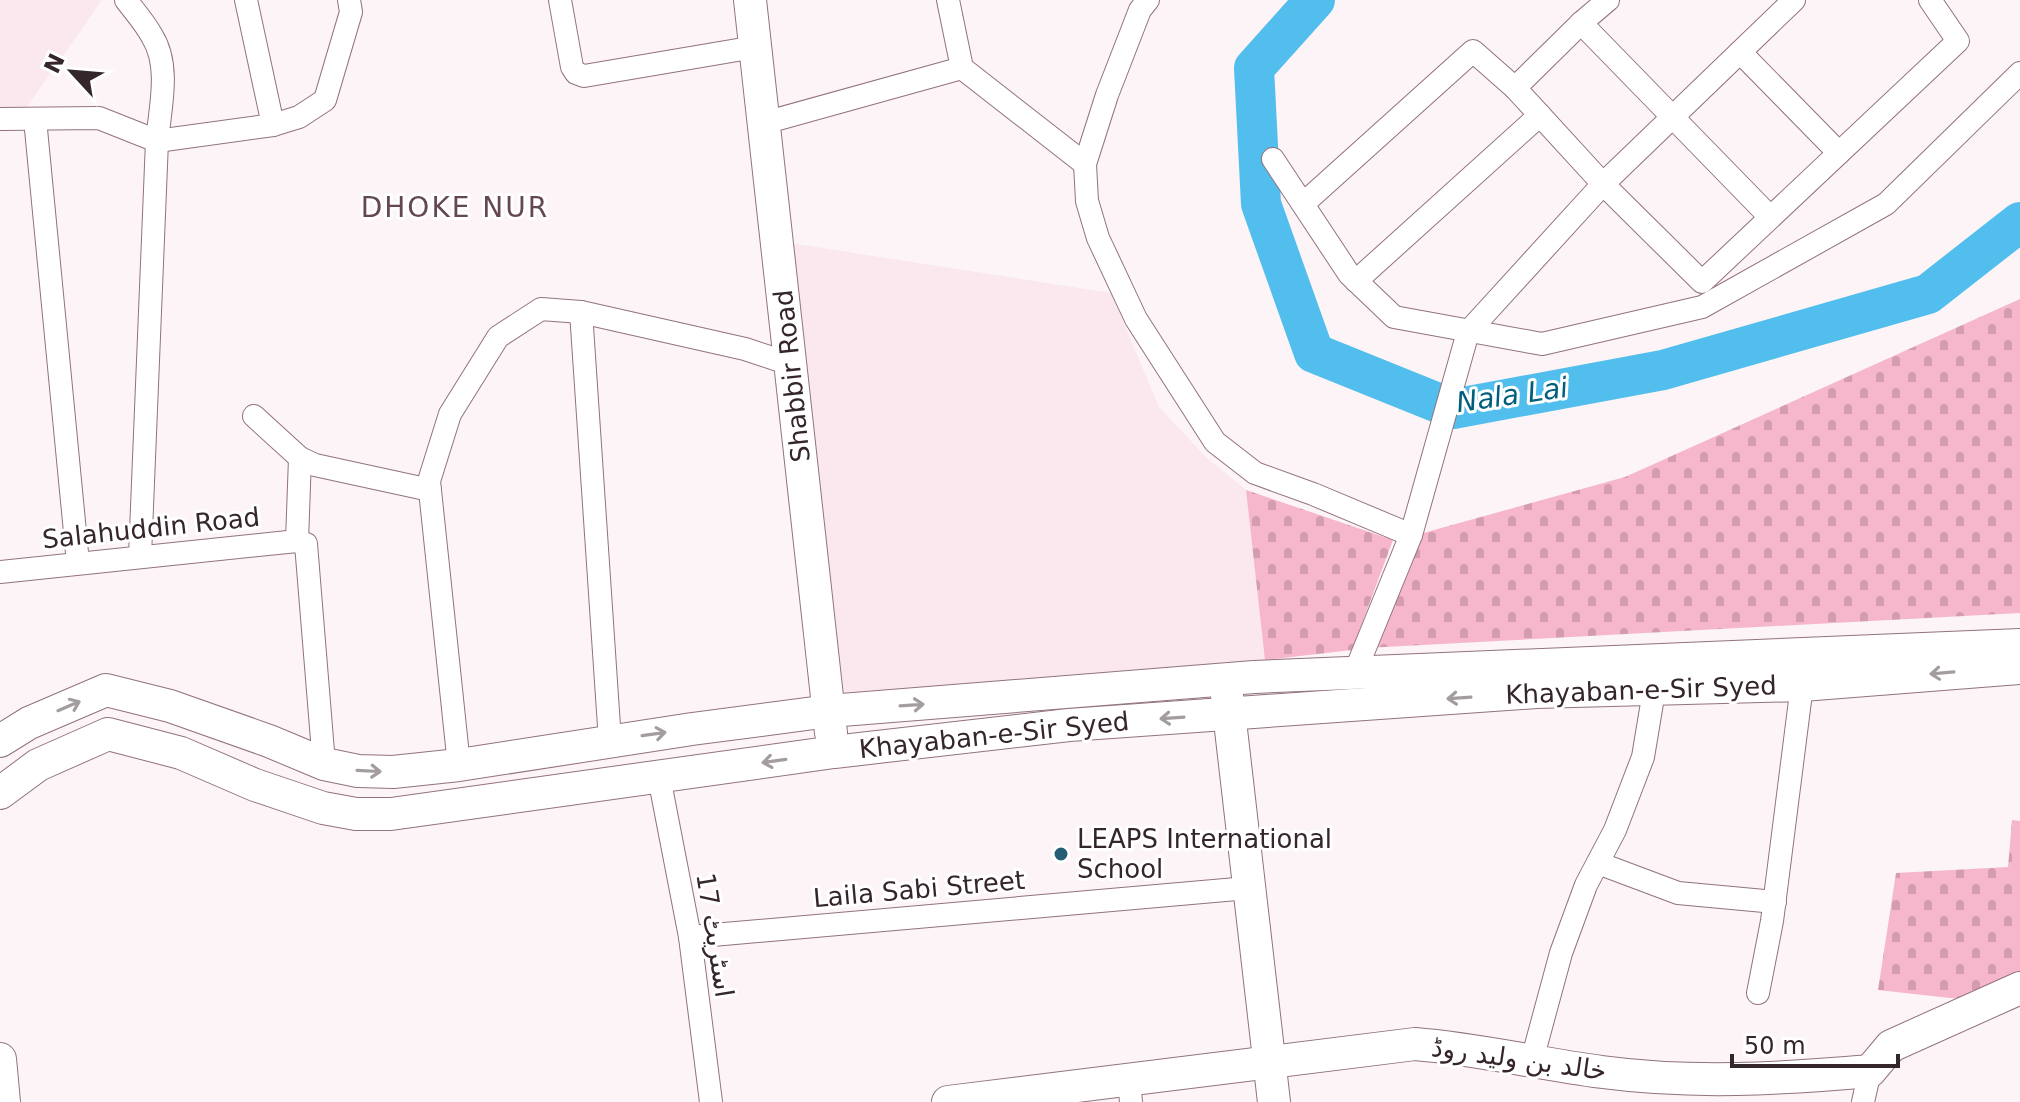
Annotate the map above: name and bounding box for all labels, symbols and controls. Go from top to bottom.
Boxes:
north arrow [32,32,112,112]
text: N [39,50,70,77]
district label: DHOKE NUR [361,191,549,224]
street label: Shabbir Road [768,288,816,464]
water label: Nala Lai [1454,371,1570,419]
street label: Salahuddin Road [41,502,261,554]
one-way arrow [1929,666,1956,681]
street label: Khayaban-e-Sir Syed [1505,670,1777,710]
one-way arrow [1446,691,1473,706]
one-way arrow [56,697,81,712]
one-way arrow [898,697,925,712]
street label: Khayaban-e-Sir Syed [857,706,1131,764]
one-way arrow [1159,711,1186,726]
one-way arrow [641,726,666,741]
one-way arrow [762,754,787,769]
one-way arrow [355,763,382,778]
place label: LEAPS International School [1077,824,1332,884]
marker: LEAPS International School [1052,845,1070,863]
street label: Laila Sabi Street [812,865,1026,913]
street label: اسٹریٹ 17 [689,871,740,999]
scale bar [1732,1018,1898,1068]
street label: خالد بن ولید روڈ [1430,1032,1608,1087]
text: 50 m [1744,1032,1806,1060]

